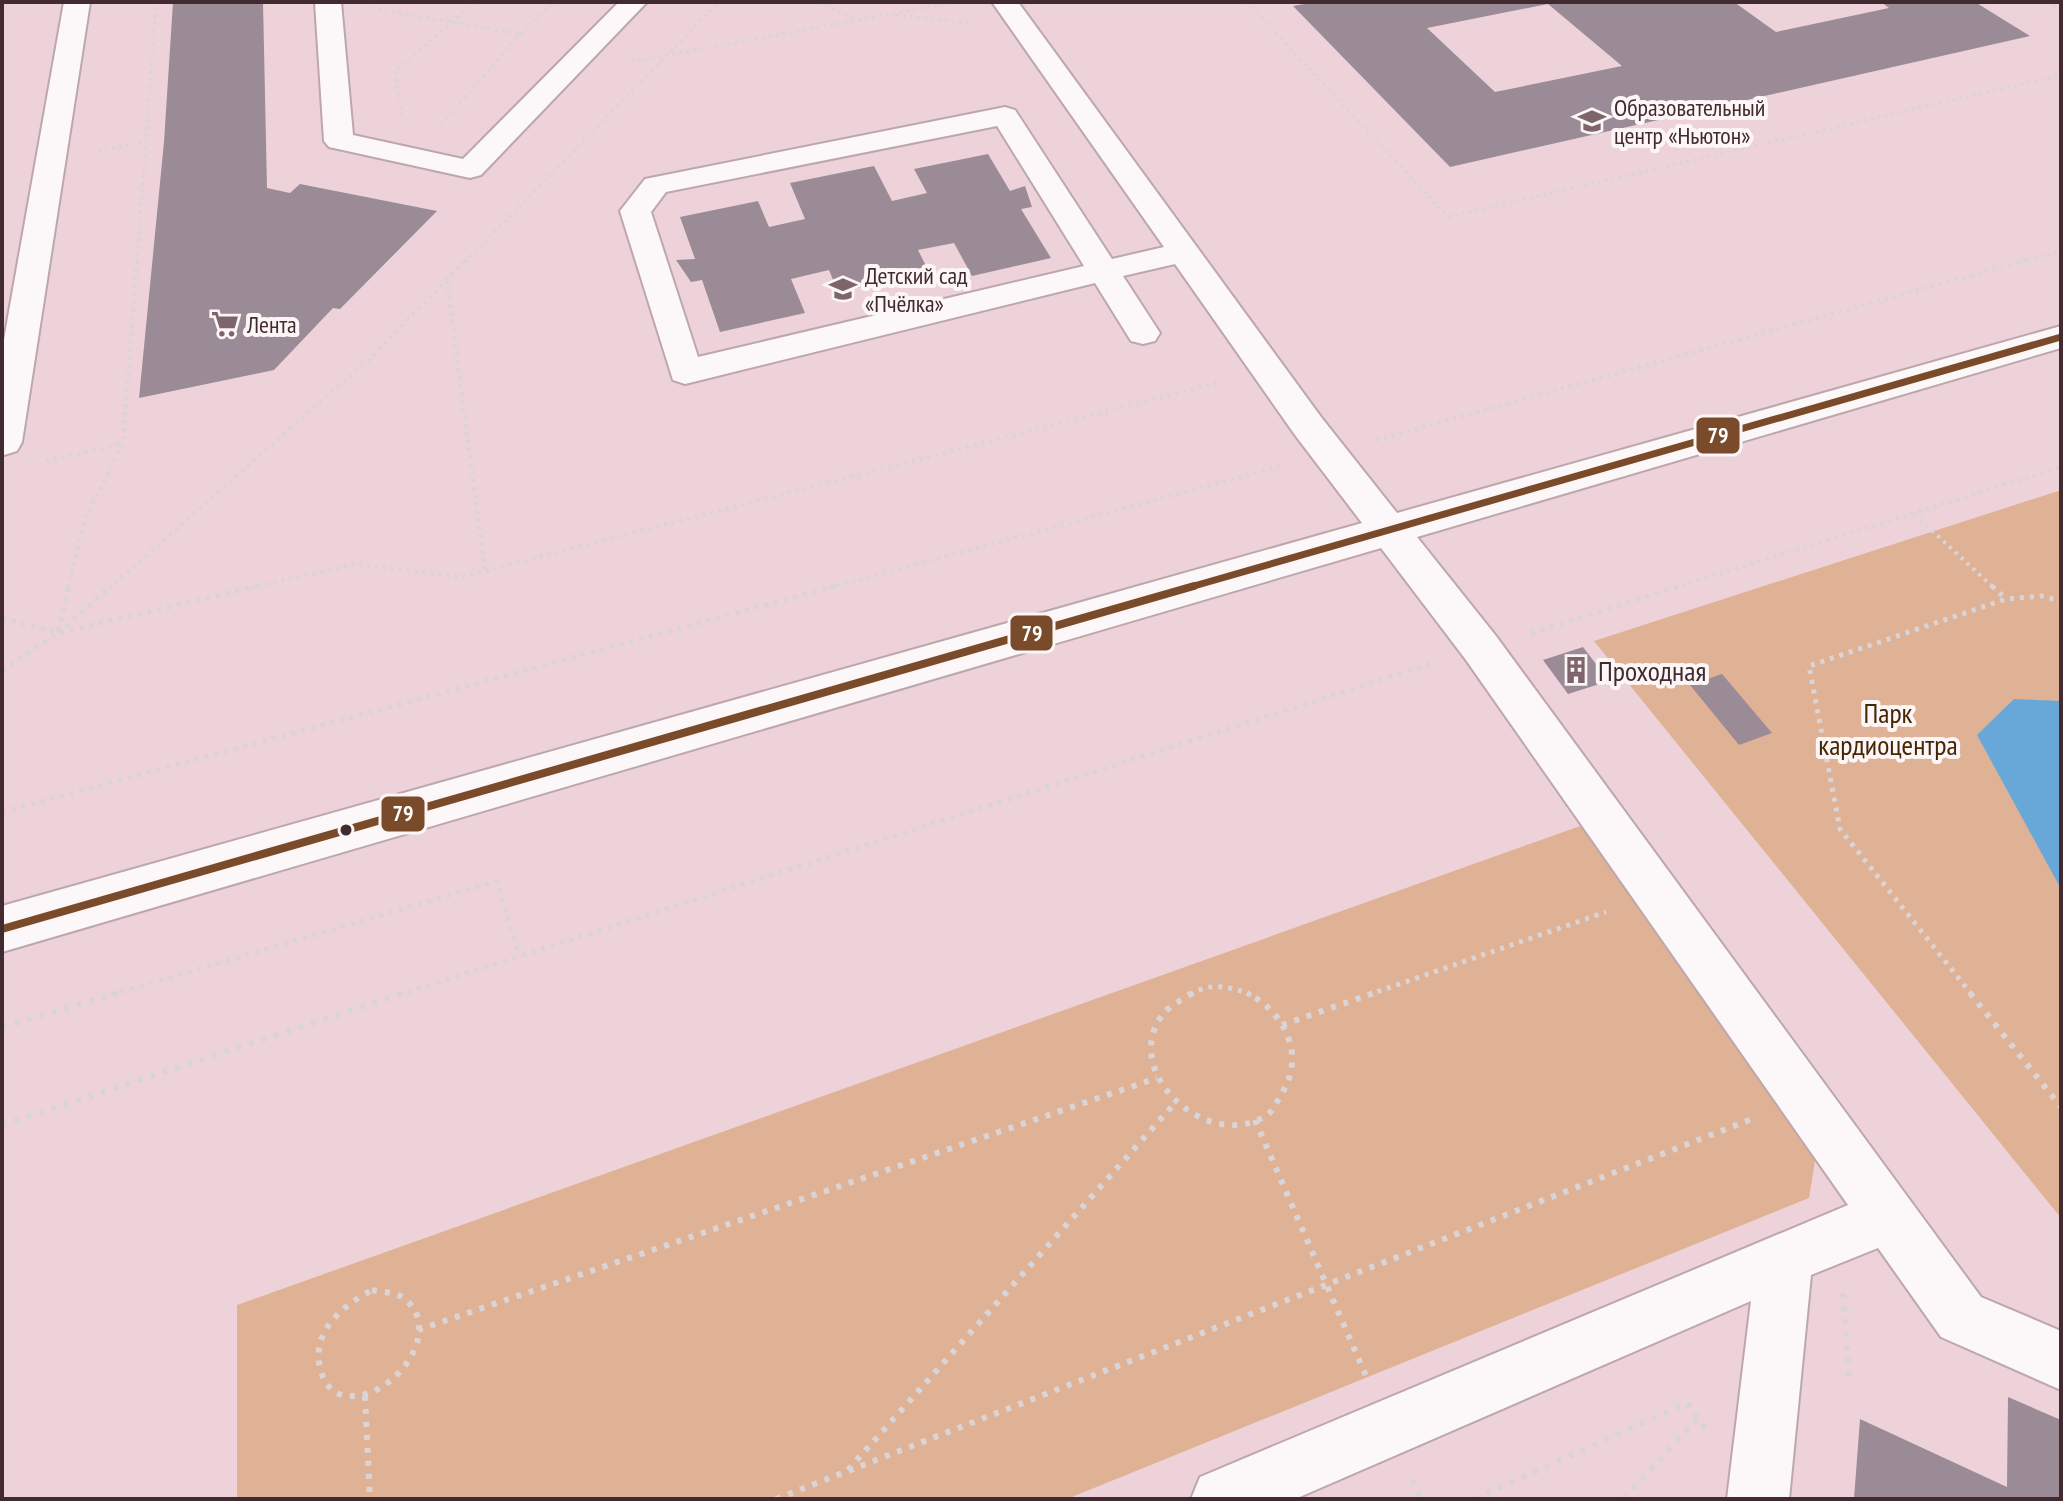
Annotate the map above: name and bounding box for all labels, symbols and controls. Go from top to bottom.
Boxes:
place label: Образовательный центр «Ньютон» [1614,92,1765,151]
school or university icon: Образовательный центр «Ньютон» [1577,106,1607,136]
place label: Детский сад «Пчёлка» [865,260,968,319]
school or university icon: Детский сад «Пчёлка» [828,274,858,304]
supermarket icon: Лента [210,309,240,339]
place label: Лента [246,309,297,340]
line badge: 79 [1695,416,1741,455]
text: 79 [1707,421,1729,449]
line badge: 79 [1009,614,1054,652]
text: 79 [1021,619,1043,647]
place label: Проходная [1598,652,1706,689]
building icon: Проходная [1561,655,1591,685]
park label: Парк кардиоцентра [1818,694,1958,763]
line badge: 79 [380,795,426,833]
text: 79 [392,799,414,827]
unlabelled marker [338,822,354,838]

